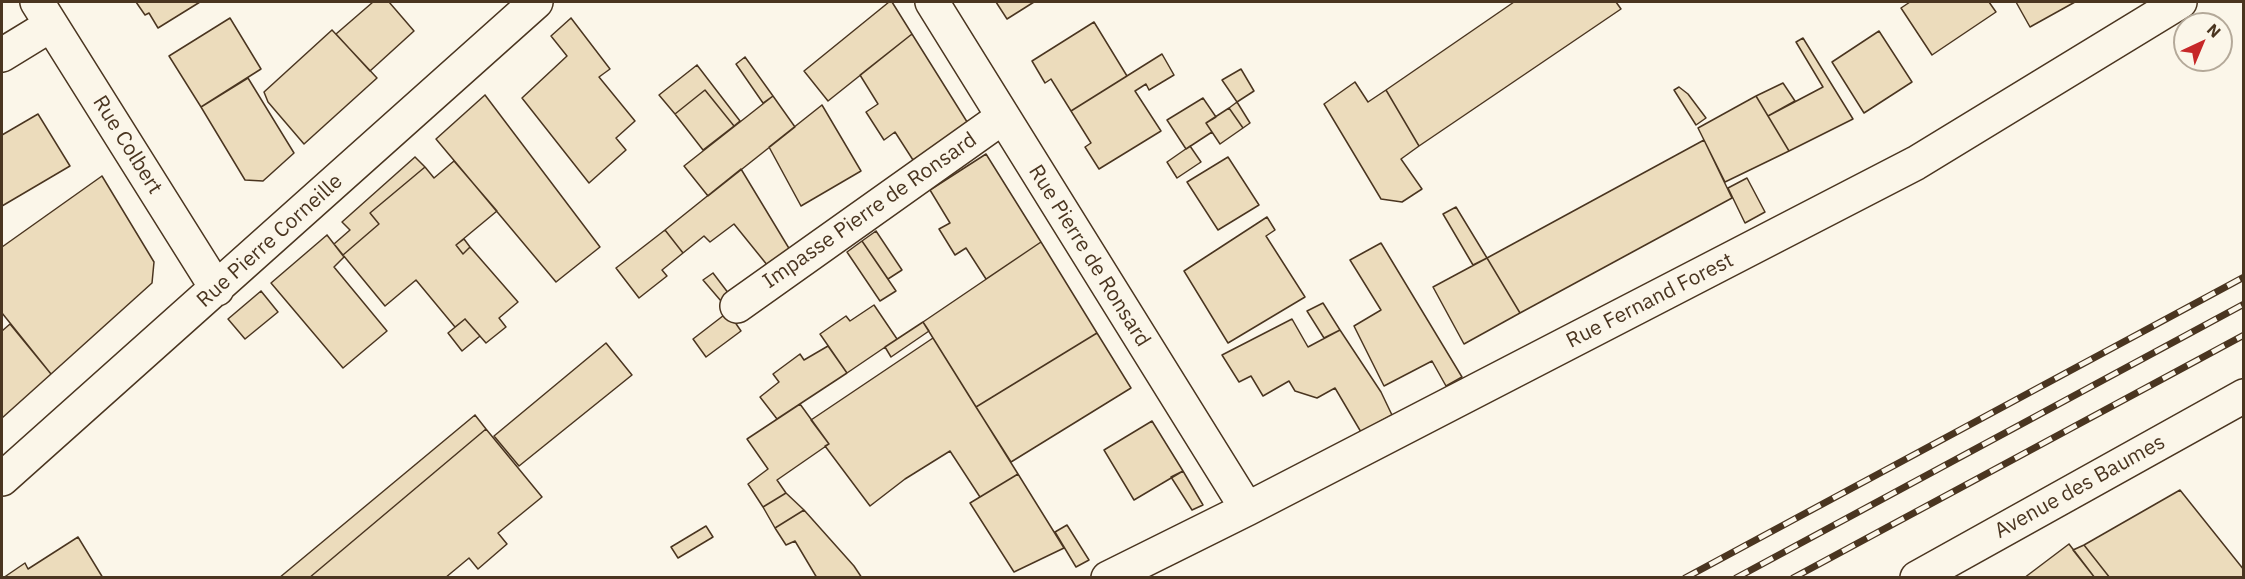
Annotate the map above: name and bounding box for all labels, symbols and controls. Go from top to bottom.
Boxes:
north arrow [2173,12,2233,72]
text: N [2203,19,2225,42]
street label: Rue Colbert [87,91,167,199]
street label: Impasse Pierre de Ronsard [758,128,982,294]
street label: Rue Pierre de Ronsard [1023,160,1155,352]
street label: Rue Pierre Corneille [192,169,348,313]
street label: Rue Fernand Forest [1562,248,1738,354]
street label: Avenue des Baumes [1990,430,2170,544]

